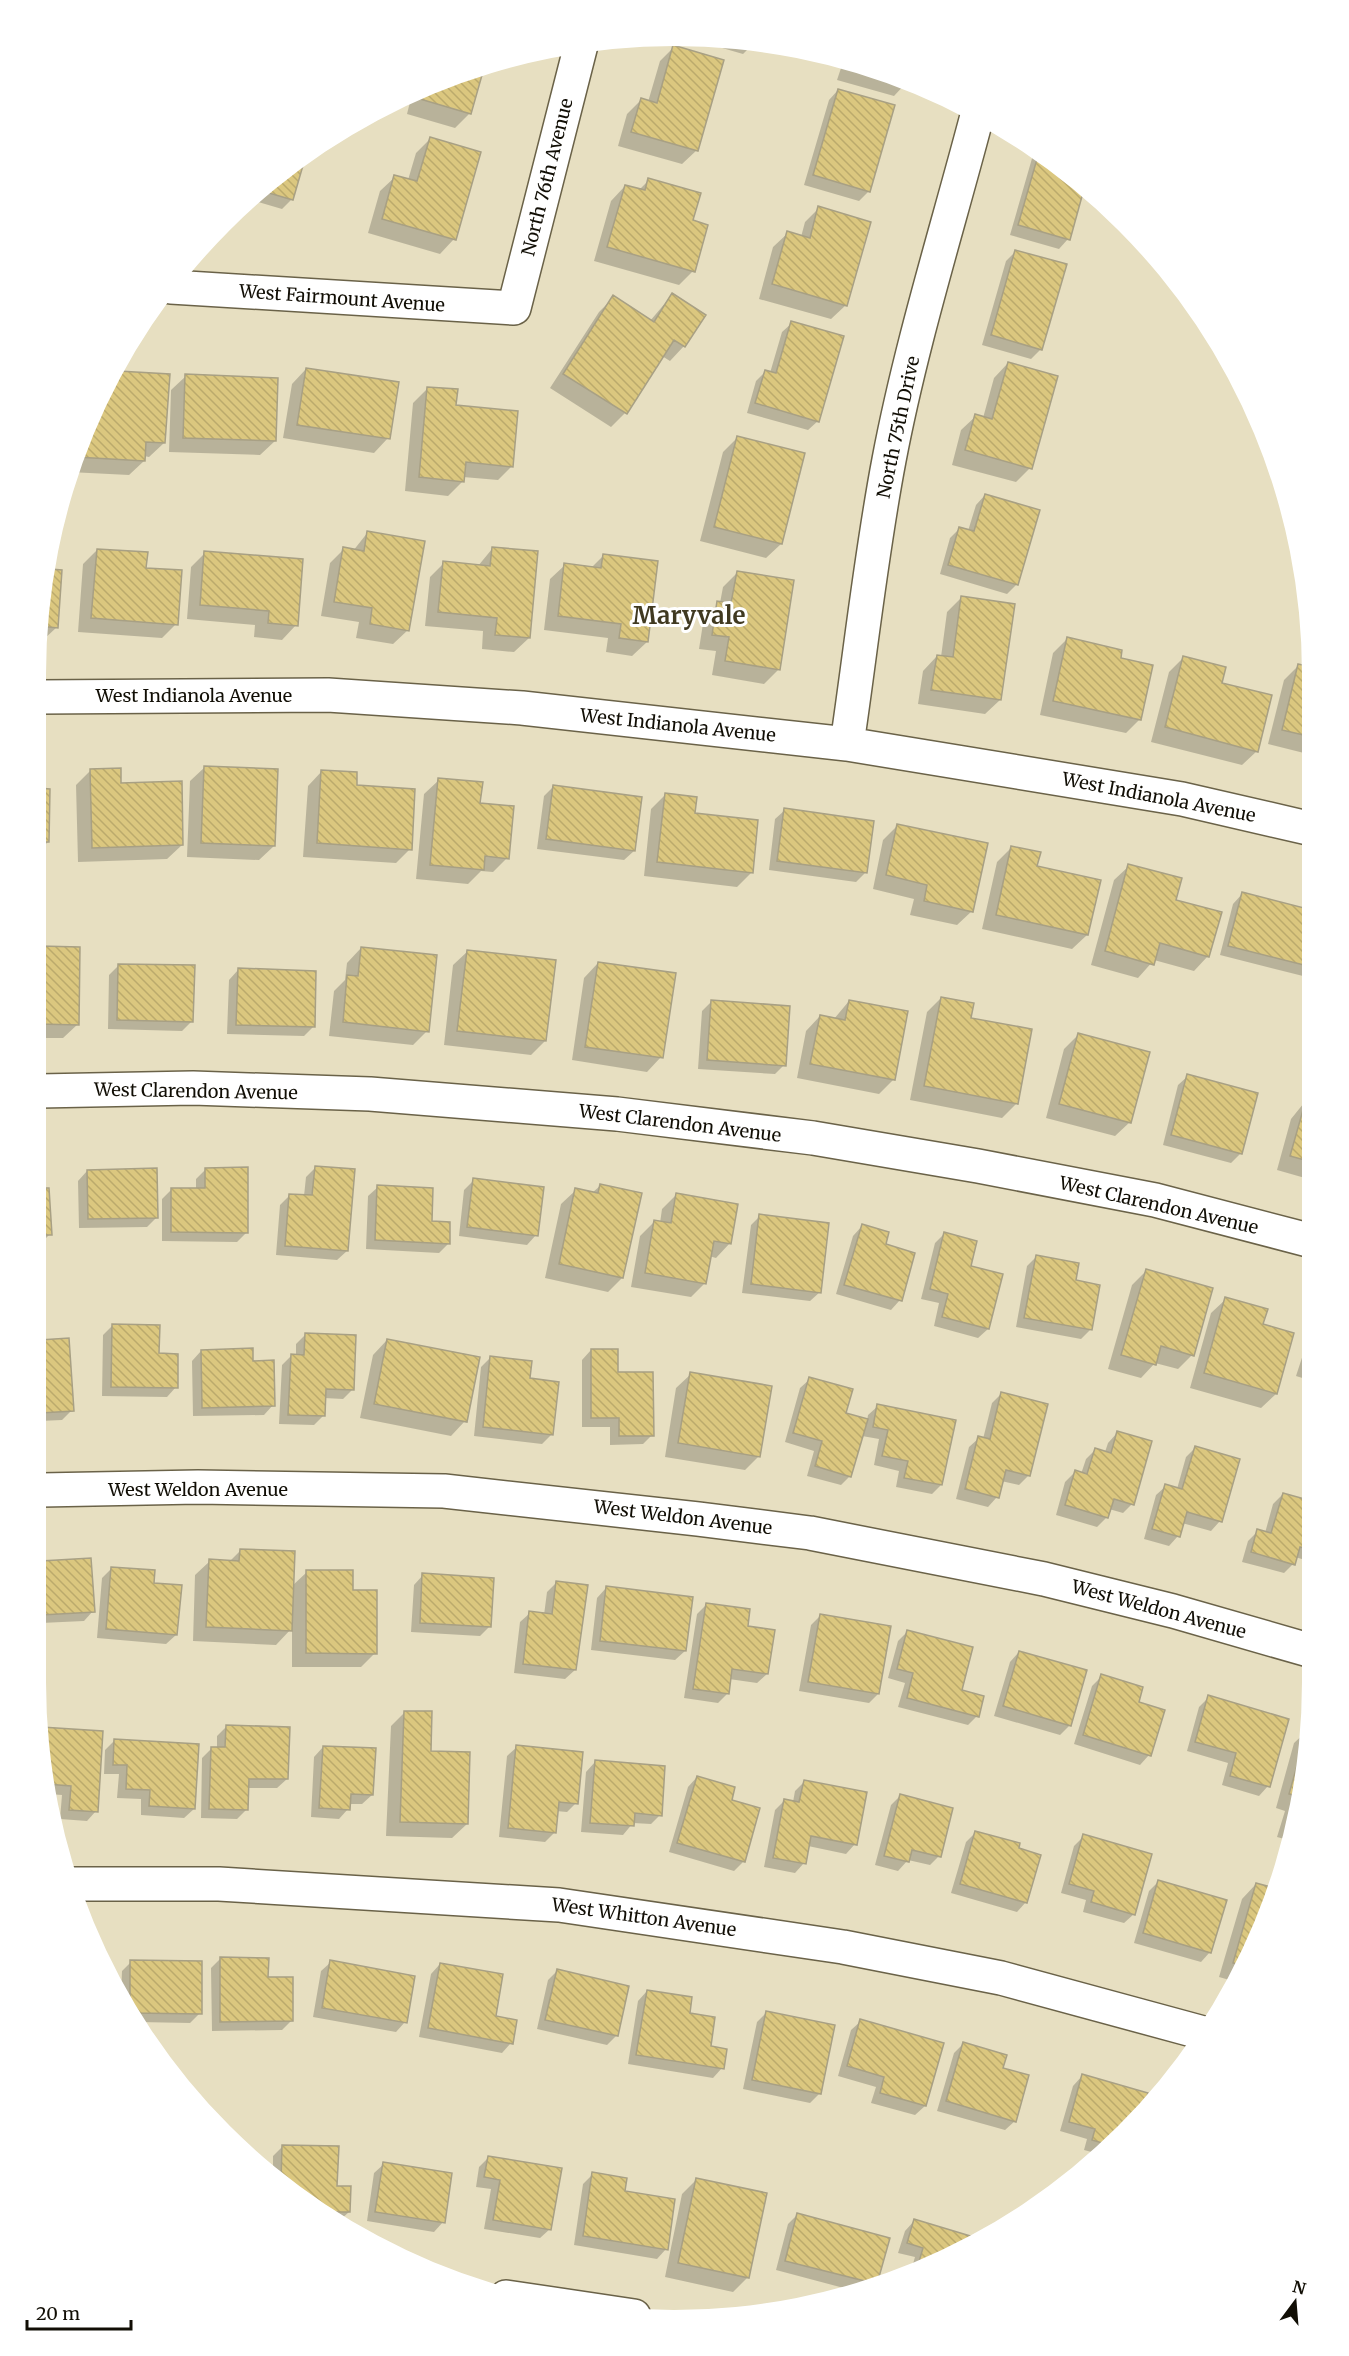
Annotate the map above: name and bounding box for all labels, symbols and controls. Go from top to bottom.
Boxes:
street label: North 76th Avenue [516,96,578,258]
street label: West Fairmount Avenue [237,279,446,317]
street label: North 75th Drive [872,354,924,500]
district label: Maryvale [633,600,745,631]
street label: West Indianola Avenue [95,684,292,707]
street label: West Indianola Avenue [578,703,777,747]
street label: West Indianola Avenue [1059,767,1258,827]
street label: West Clarendon Avenue [93,1078,298,1104]
street label: West Clarendon Avenue [577,1099,782,1147]
street label: West Clarendon Avenue [1056,1171,1261,1239]
street label: West Weldon Avenue [107,1478,288,1501]
street label: West Weldon Avenue [591,1495,774,1539]
street label: West Weldon Avenue [1068,1574,1249,1643]
street label: West Whitton Avenue [549,1893,738,1941]
north arrow [1265,2272,1325,2332]
text: N [1290,2276,1308,2299]
scale bar [27,2293,130,2331]
text: 20 m [36,2302,80,2325]

